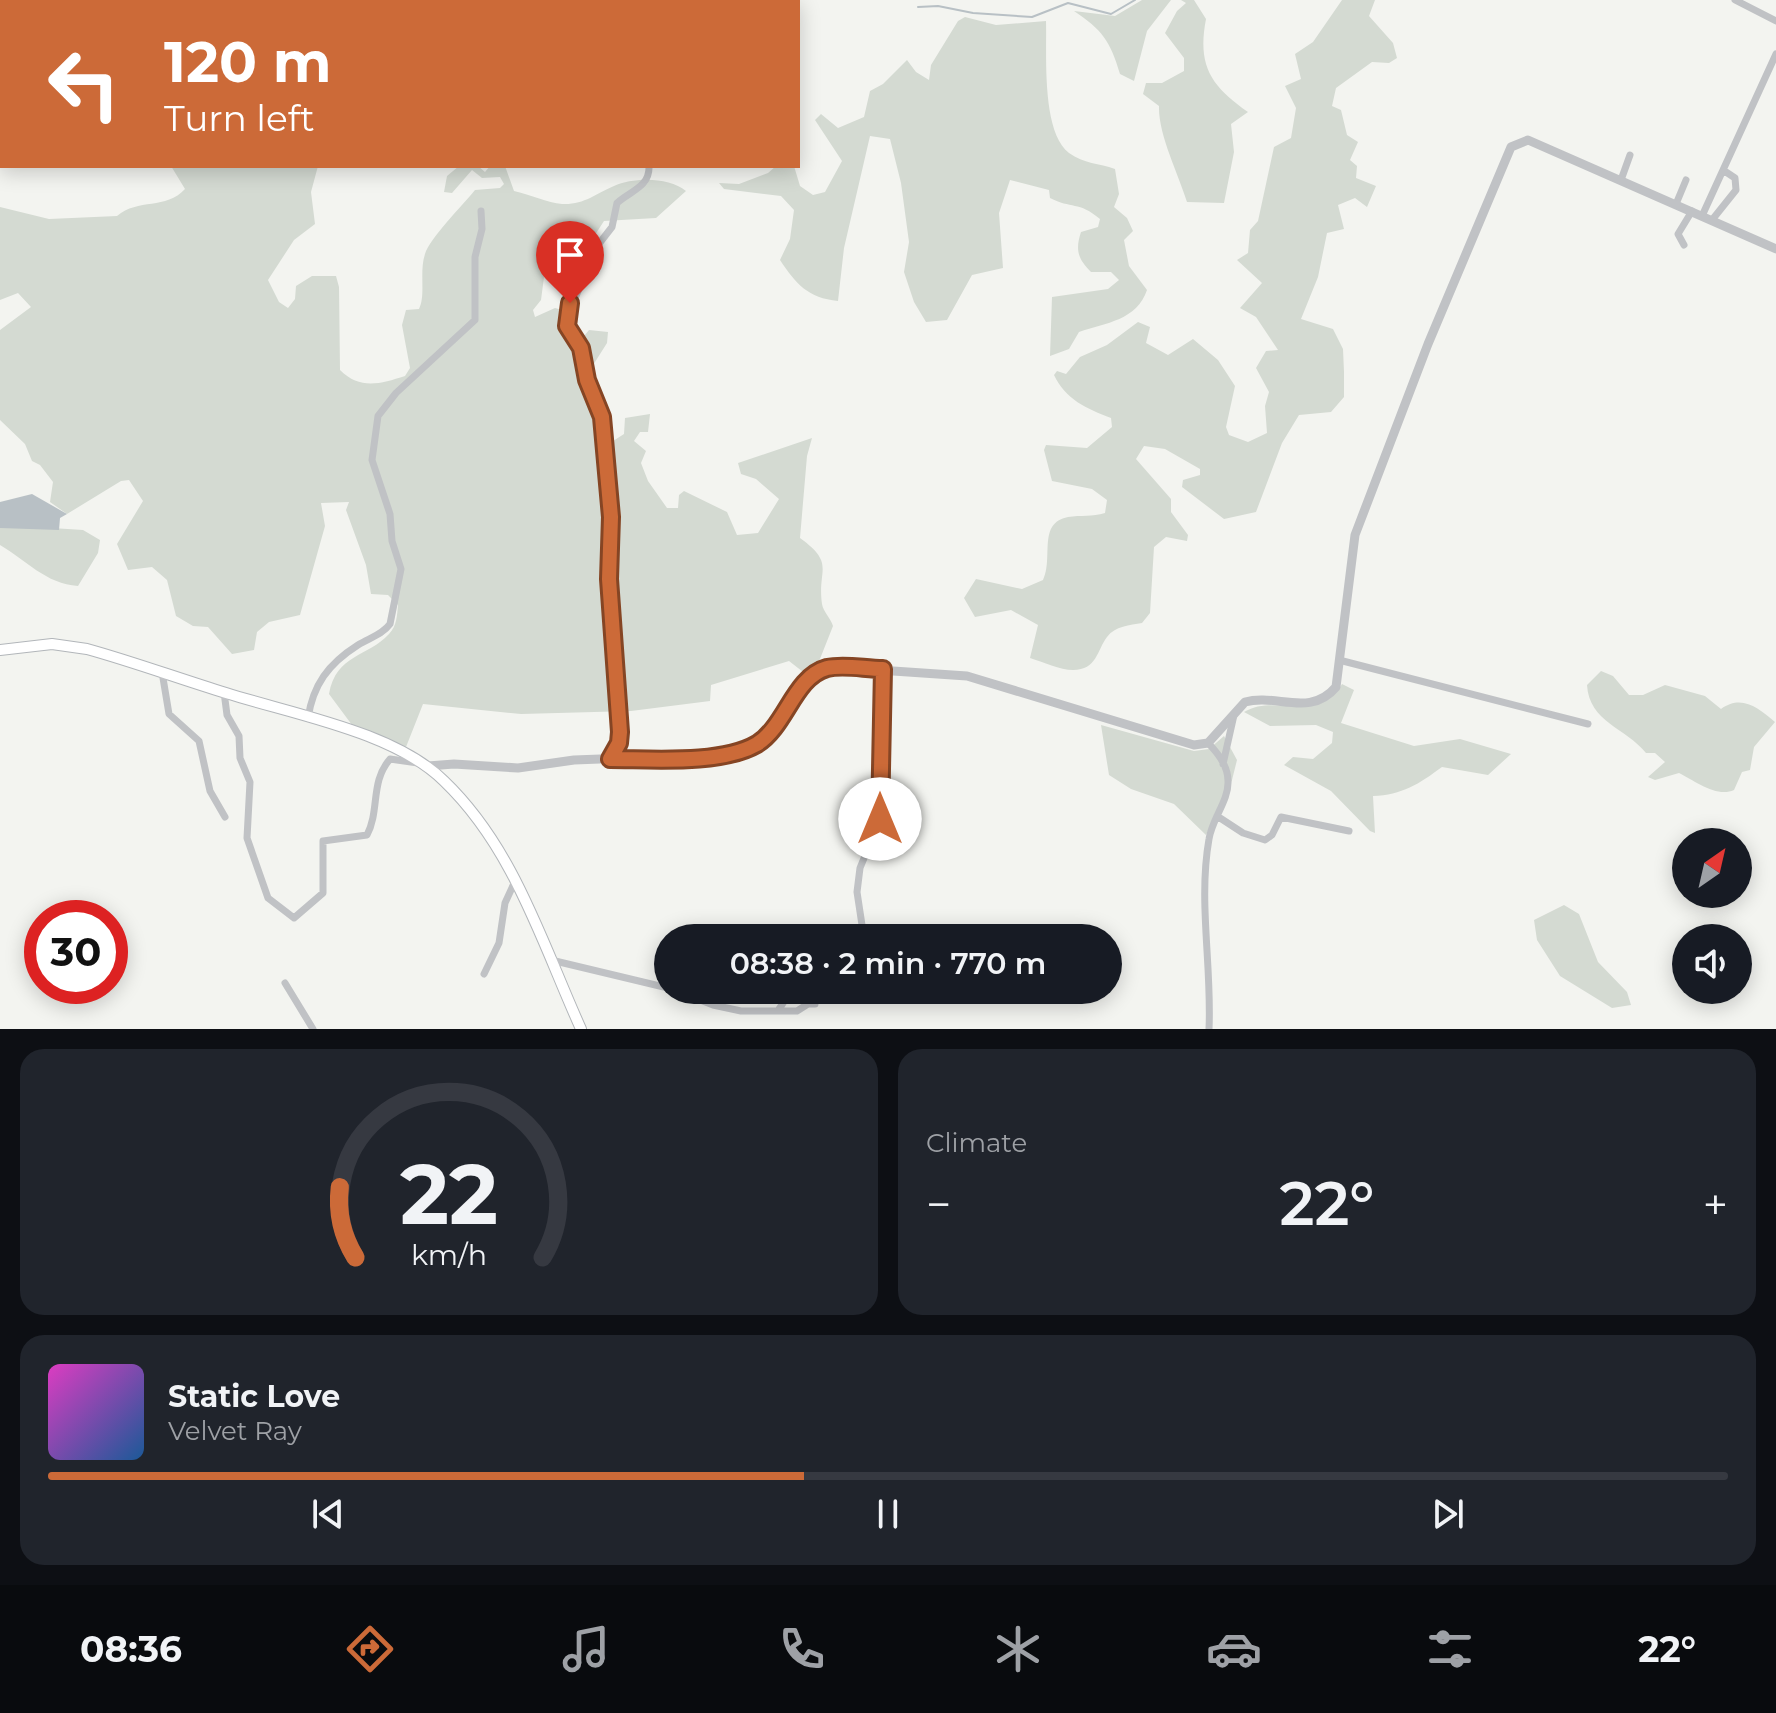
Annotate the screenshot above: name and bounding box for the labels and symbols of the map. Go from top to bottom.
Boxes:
pin [536,221,604,303]
position arrow [838,777,922,861]
north arrow [1672,828,1752,908]
speed limit sign: 30 [24,900,128,1004]

